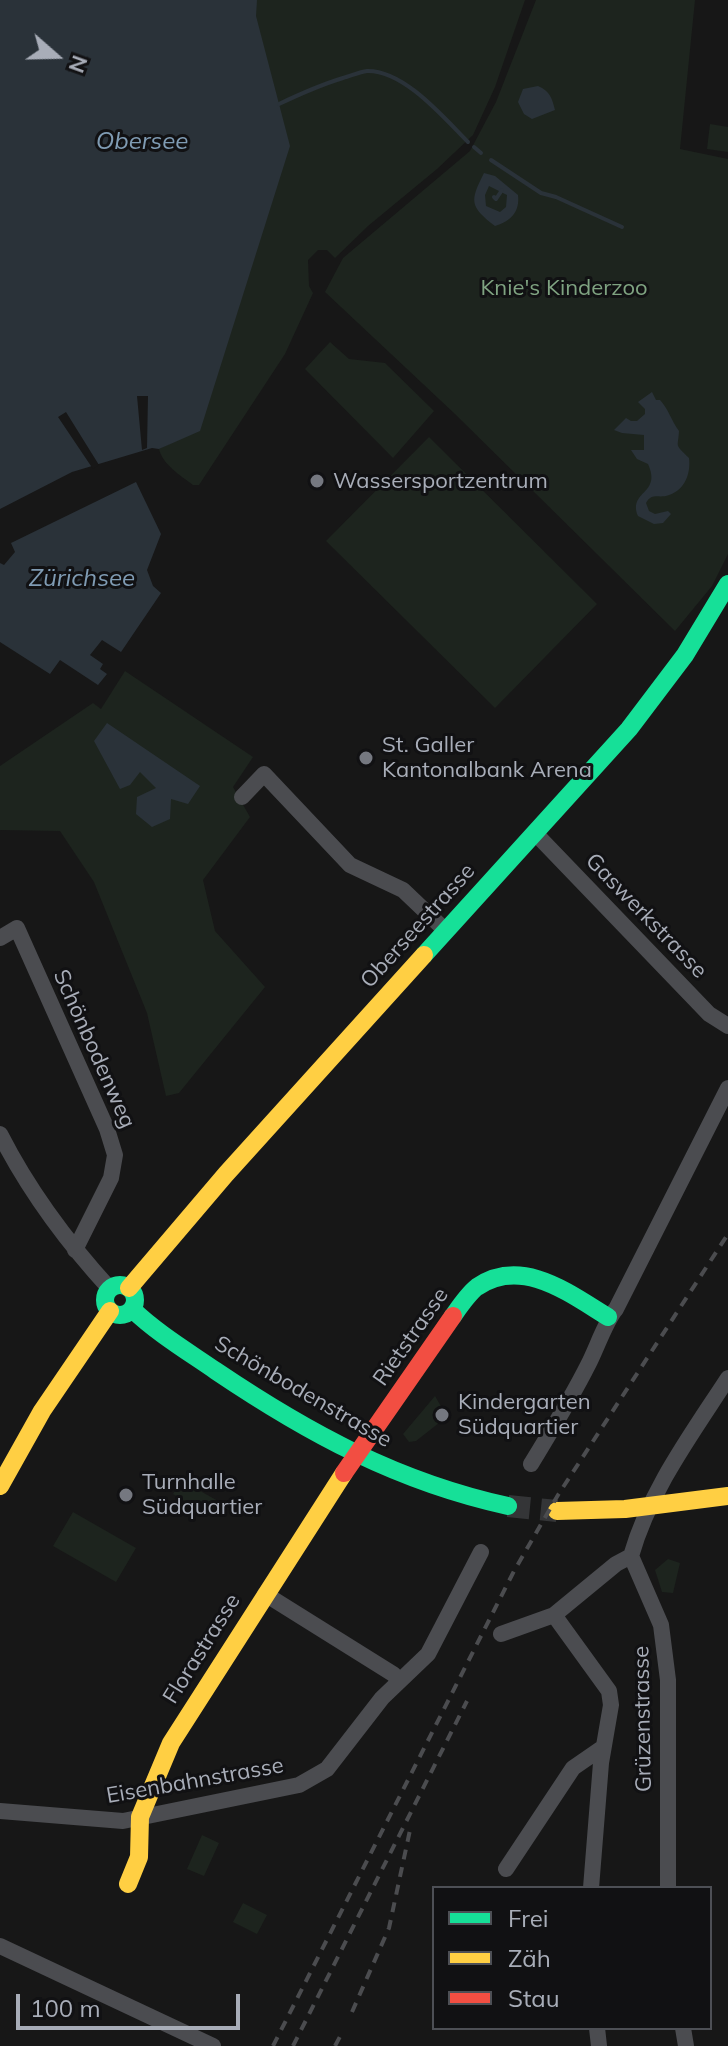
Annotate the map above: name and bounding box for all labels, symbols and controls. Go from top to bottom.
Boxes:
north arrow [16,16,96,96]
text: N [63,52,95,77]
water label: Obersee [96,128,188,156]
park label: Knie's Kinderzoo [480,275,648,301]
place label: Wassersportzentrum [333,468,548,494]
marker: Wassersportzentrum [308,472,326,490]
water label: Zürichsee [29,565,135,593]
place label: St. Galler Kantonalbank Arena [382,732,592,784]
marker: St. Galler Kantonalbank Arena [357,749,375,767]
street label: Gaswerkstrasse [580,848,712,984]
street label: Oberseestrasse [355,858,481,994]
street label: Schönbodenweg [47,966,141,1132]
street label: Rietstrasse [368,1283,454,1391]
street label: Schönbodenstrasse [210,1331,396,1453]
place label: Kindergarten Südquartier [458,1389,591,1440]
marker: Kindergarten Südquartier [433,1406,451,1424]
place label: Turnhalle Südquartier [142,1469,262,1520]
marker: Turnhalle Südquartier [117,1486,135,1504]
street label: Florastrasse [158,1589,246,1709]
street label: Grüzenstrasse [629,1646,657,1792]
street label: Eisenbahnstrasse [104,1752,286,1810]
legend [432,1886,712,2030]
text: Frei [508,1903,549,1933]
text: Zäh [508,1943,551,1973]
scale bar [20,1978,244,2028]
text: Stau [508,1983,560,2013]
text: 100 m [30,1993,101,2023]

